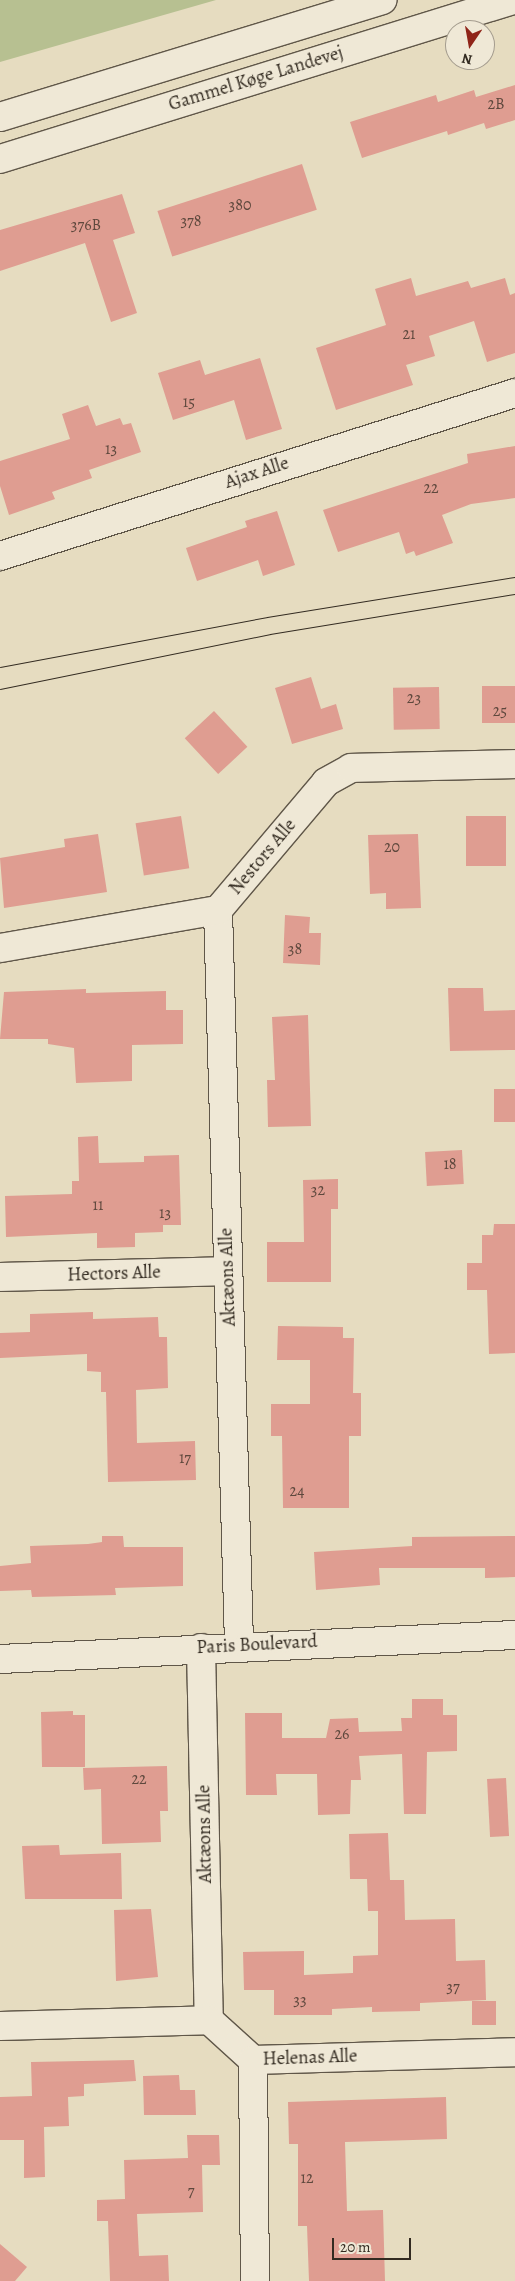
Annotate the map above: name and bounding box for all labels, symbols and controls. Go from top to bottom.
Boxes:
north arrow [445,20,495,70]
street label: Gammel Køge Landevej [166,42,346,116]
text: N [460,49,474,70]
house number: 2B [487,94,505,114]
house number: 380 [229,195,251,215]
house number: 378 [180,211,202,231]
house number: 376B [71,215,101,235]
house number: 21 [402,324,416,344]
house number: 15 [183,392,195,412]
house number: 13 [105,439,117,459]
street label: Ajax Alle [222,452,292,494]
house number: 22 [423,478,439,498]
house number: 23 [407,688,421,708]
house number: 25 [493,701,507,721]
street label: Nestors Alle [225,814,301,900]
house number: 20 [384,837,400,857]
house number: 38 [288,939,302,959]
house number: 18 [443,1154,457,1174]
house number: 32 [311,1180,325,1200]
house number: 11 [93,1195,103,1215]
house number: 13 [159,1203,171,1223]
street label: Aktæons Alle [215,1227,241,1327]
street label: Hectors Alle [67,1261,161,1287]
house number: 17 [179,1448,191,1468]
house number: 24 [290,1481,304,1501]
street label: Paris Boulevard [196,1630,318,1660]
house number: 26 [335,1724,349,1744]
house number: 22 [131,1769,147,1789]
street label: Aktæons Alle [193,1785,217,1883]
house number: 37 [446,1977,460,1997]
house number: 33 [293,1990,307,2010]
street label: Helenas Alle [262,2045,358,2071]
house number: 12 [300,2168,314,2188]
house number: 7 [188,2181,194,2201]
scale bar [335,2228,414,2260]
text: 20 m [340,2237,371,2257]

